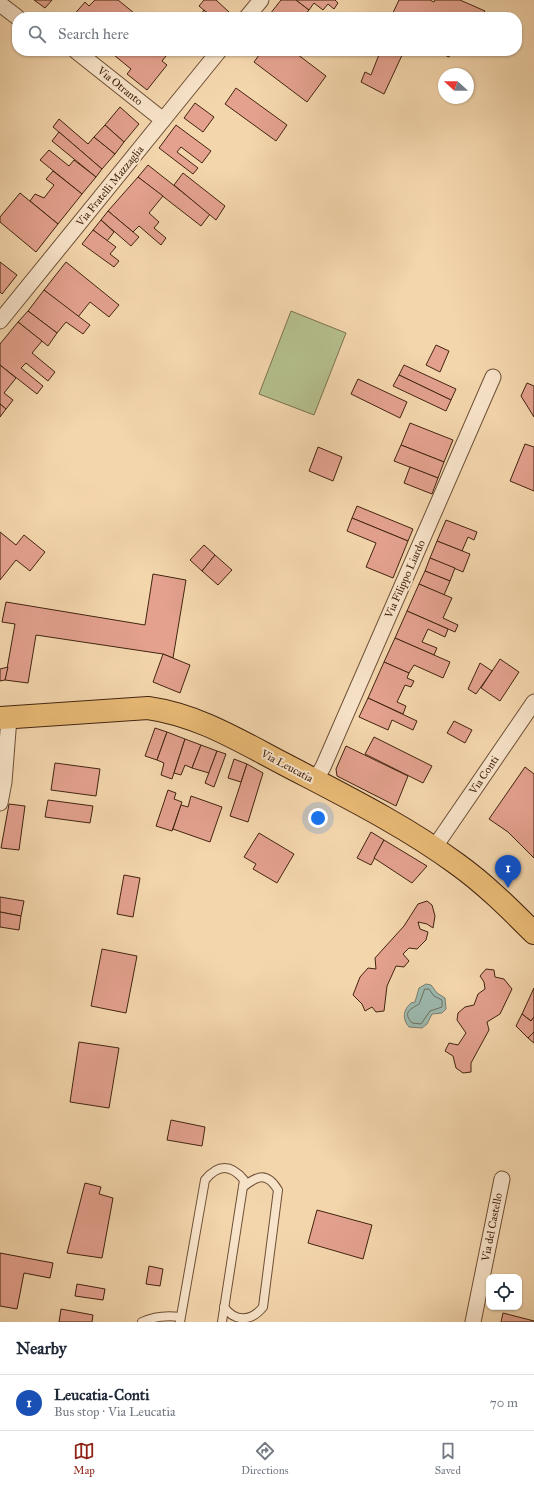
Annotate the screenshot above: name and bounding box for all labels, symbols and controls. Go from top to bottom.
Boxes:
search box [12,12,522,56]
icon: search [26,23,48,45]
text: Search here [58,25,129,43]
street label: Via Otranto [94,63,145,108]
north arrow [438,68,474,104]
street label: Via Fratelli Mazzaglia [73,143,147,230]
street label: Via Filippo Liardo [382,538,428,621]
street label: Via Leucatia [258,746,316,785]
street label: Via Conti [466,753,502,798]
your location [308,808,328,828]
pin: 1 [495,855,521,888]
street label: Via del Castello [479,1191,505,1263]
map controls [486,1274,522,1310]
button: locate [486,1274,522,1310]
text: Nearby [16,1338,67,1359]
text: Leucatia-Conti [54,1386,149,1404]
text: 1 [26,1395,32,1411]
text: 70 m [490,1395,518,1411]
text: Bus stop · Via Leucatia [54,1404,175,1420]
tab: Map [73,1440,95,1477]
tab: Directions [241,1440,289,1477]
tab: Saved [435,1440,461,1477]

